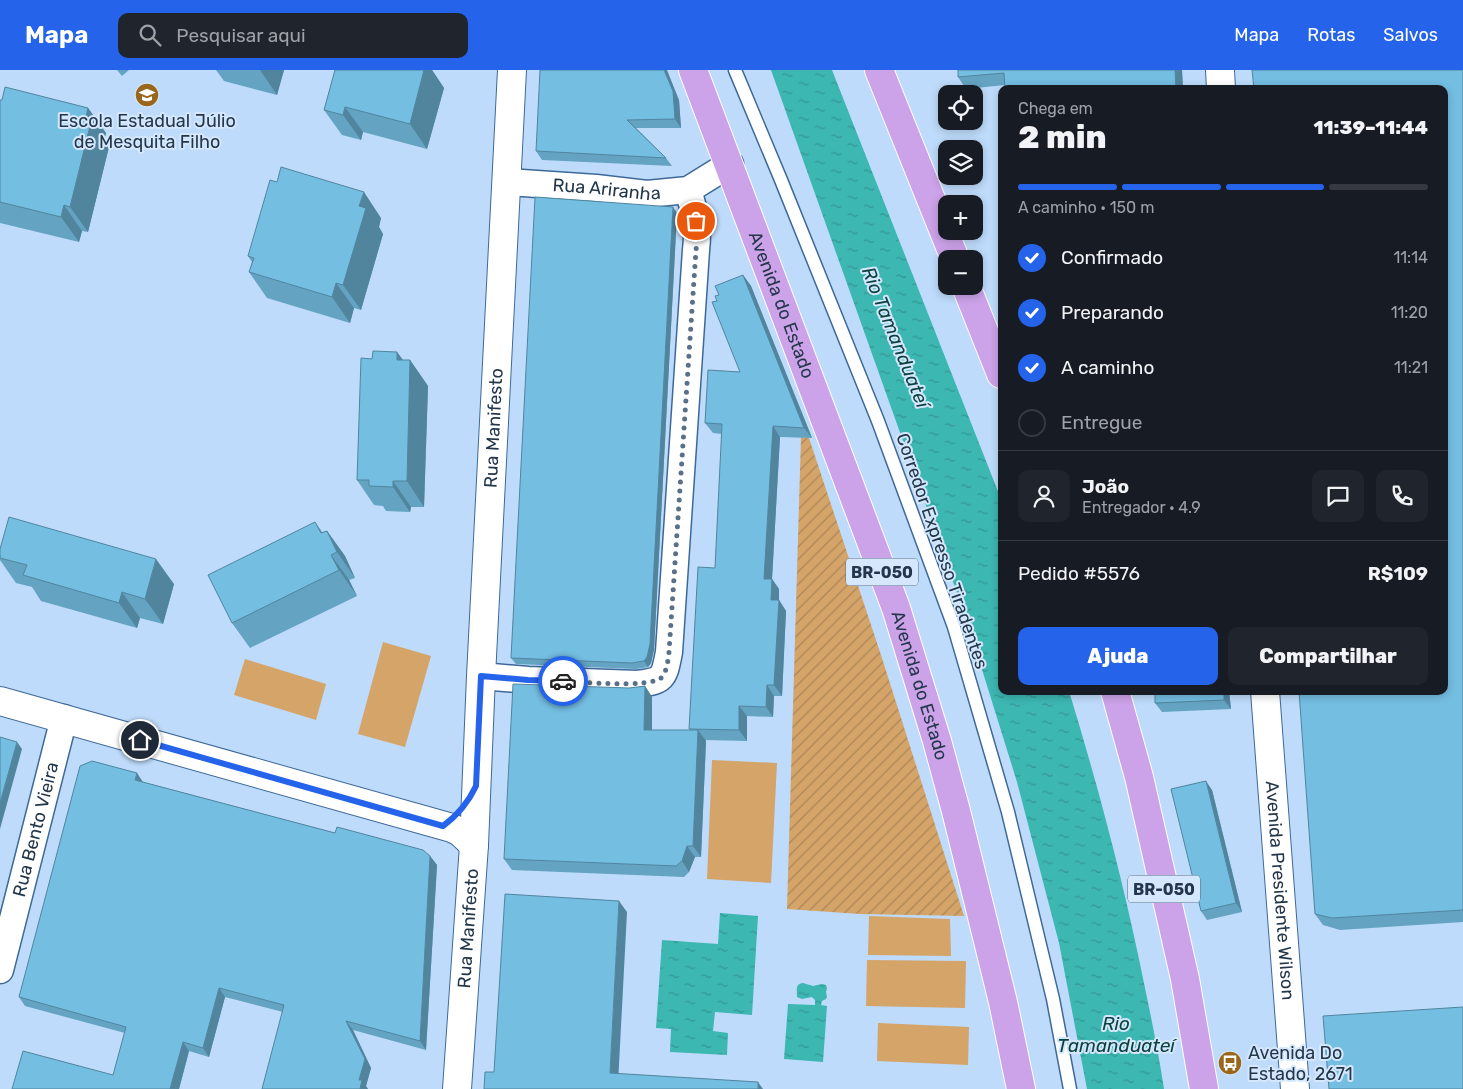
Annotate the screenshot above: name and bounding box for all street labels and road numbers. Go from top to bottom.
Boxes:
street label: Rua Ariranha [552,174,662,205]
street label: Avenida do Estado [744,228,819,381]
street label: Rua Manifesto [480,368,508,489]
street label: Corredor Expresso Tiradentes [891,430,993,672]
road number: BR-050 [846,558,918,586]
street label: Avenida do Estado [886,608,953,763]
street label: Rua Bento Vieira [8,760,63,899]
street label: Avenida Presidente Wilson [1261,780,1299,1001]
street label: Rua Manifesto [453,868,483,989]
road number: BR-050 [1128,876,1200,902]

